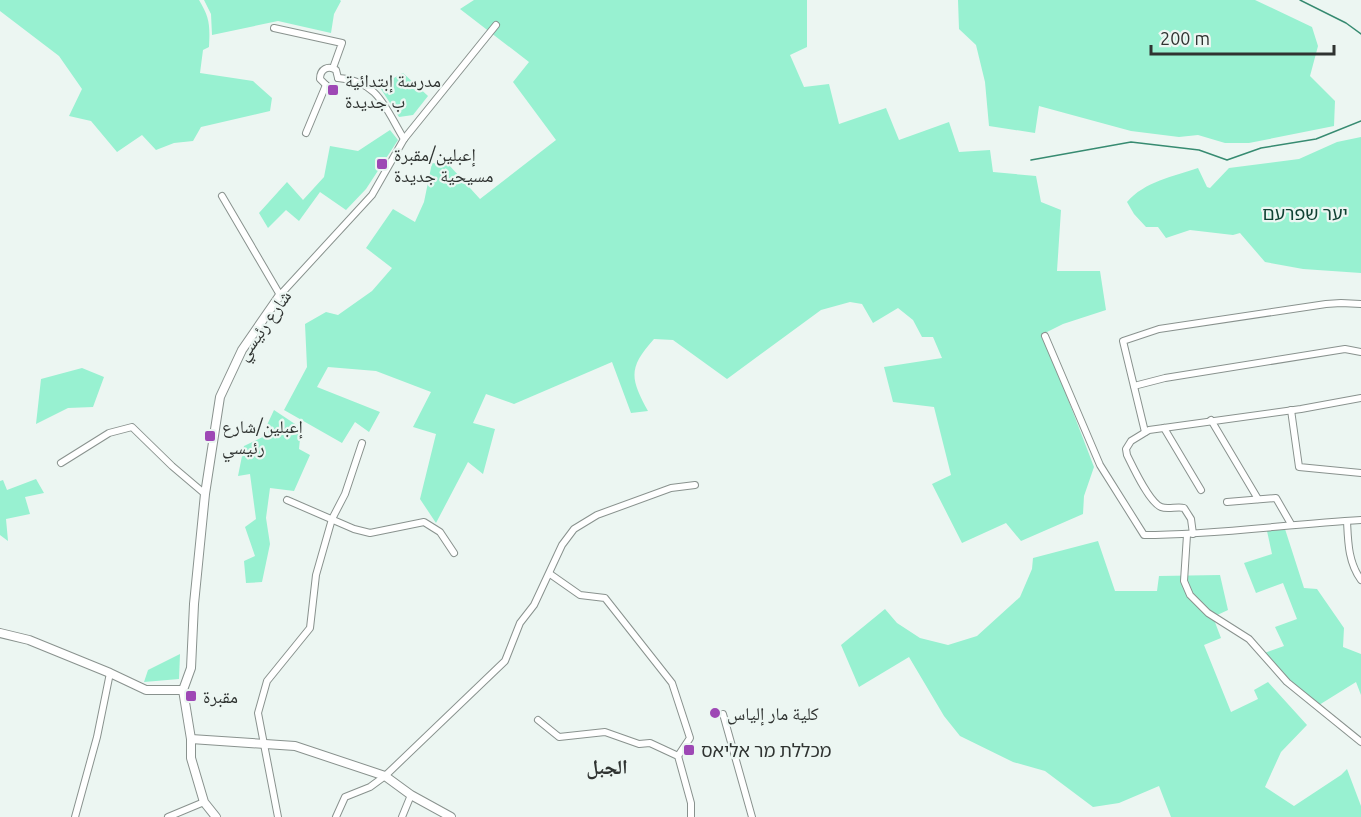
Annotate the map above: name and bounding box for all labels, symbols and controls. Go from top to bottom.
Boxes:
scale bar [1151,18,1334,56]
text: 200 m [1160,28,1210,48]
place label: مدرسة إبتدائية ب جديدة [345,70,441,113]
marker: مدرسة إبتدائية ب جديدة [326,83,340,97]
place label: إعبلين/مقبرة مسيحية جديدة [394,144,493,186]
marker: إعبلين/مقبرة مسيحية جديدة [375,157,389,171]
park label: יער שפרעם [1262,203,1348,223]
street label: شارع رئيسي [232,286,299,367]
place label: إعبلين/شارع رئيسي [222,416,303,463]
marker: إعبلين/شارع رئيسي [203,429,217,443]
place label: مقبرة [203,686,238,708]
marker: مقبرة [184,689,198,703]
place label: كلية مار إلياس [727,703,819,726]
marker: كلية مار إلياس [708,706,722,720]
place label: מכללת מר אליאס [701,740,831,760]
marker: מכללת מר אליאס [682,743,696,757]
district label: الجبل [586,755,628,780]

